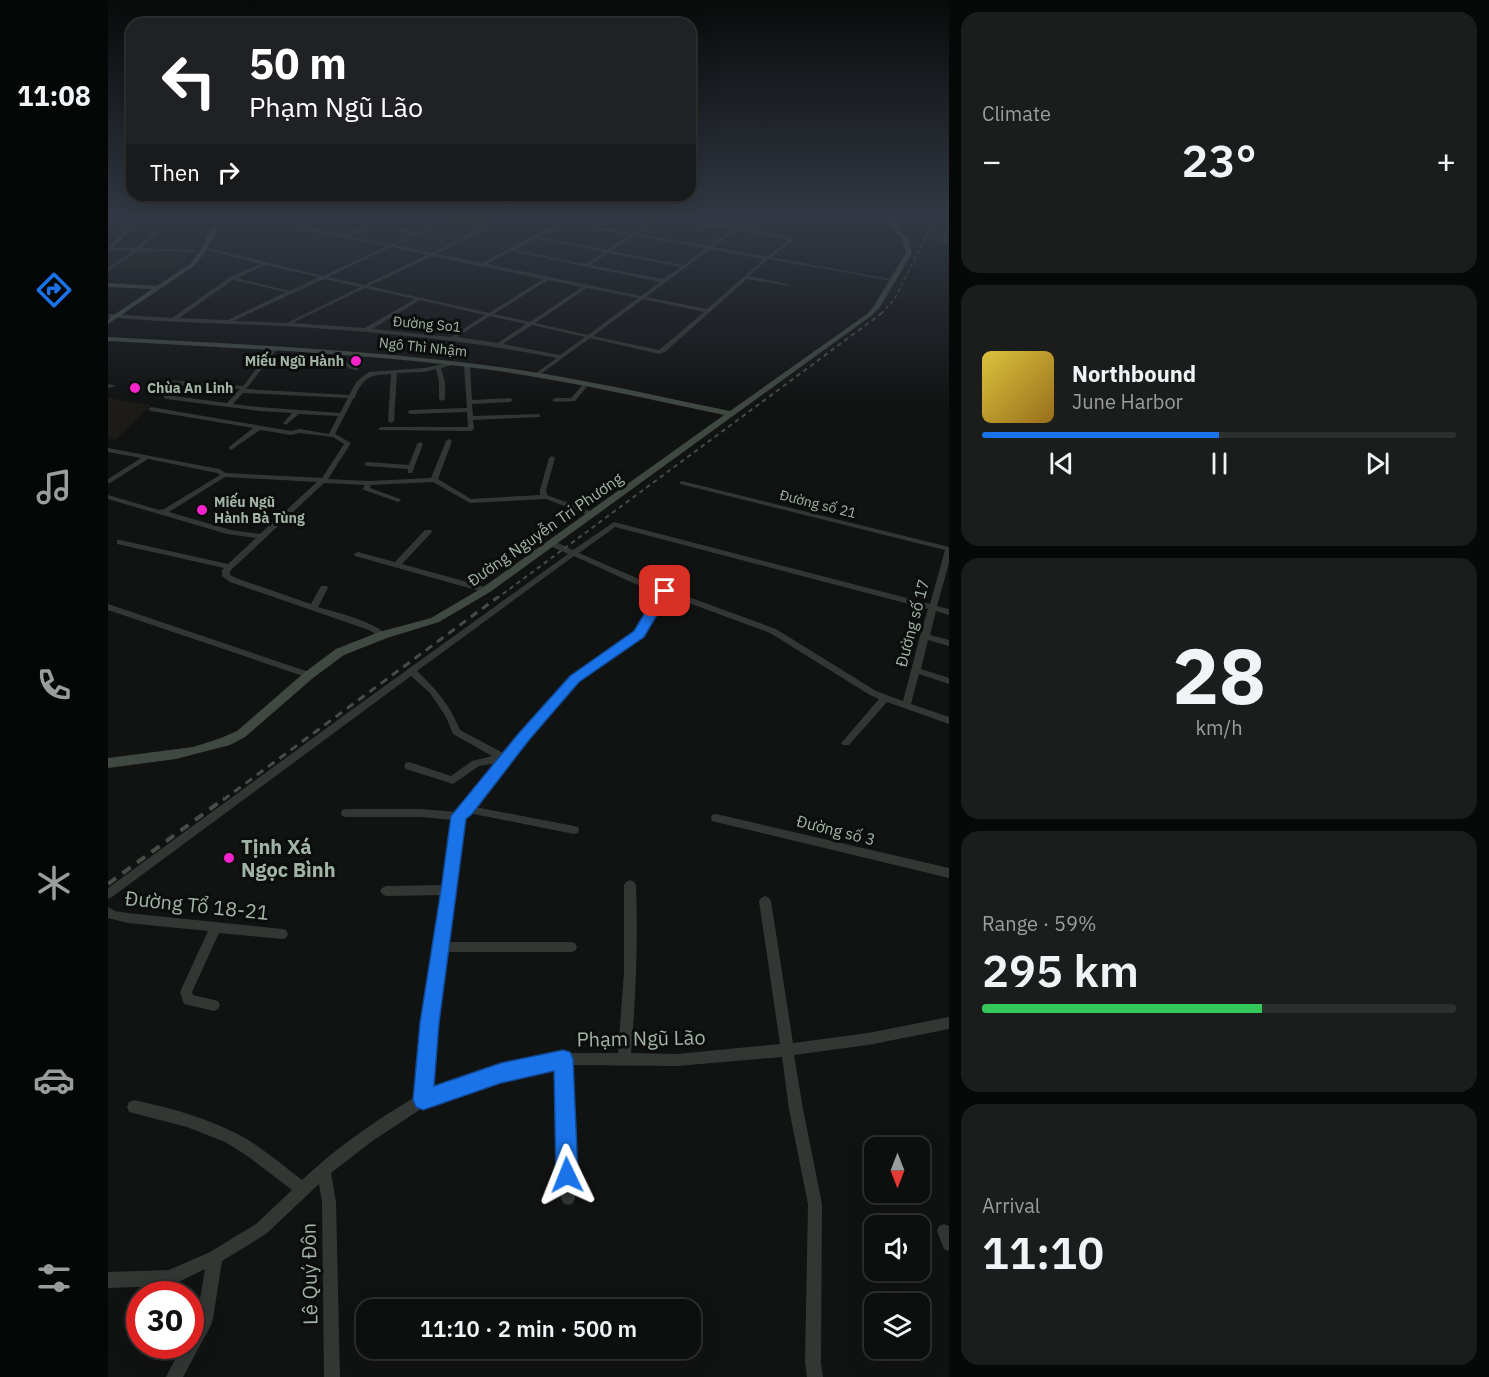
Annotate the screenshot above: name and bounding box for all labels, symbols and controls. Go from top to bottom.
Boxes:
text: 50 m [249,36,347,91]
icon: left [150,42,228,120]
text: 11:08 [17,78,91,113]
text: Phạm Ngũ Lão [249,89,423,124]
text: Climate [982,100,1051,127]
text: 23° [1181,131,1257,189]
text: − [982,139,1002,182]
text: + [1436,139,1456,182]
icon: right [212,156,245,189]
text: Then [150,158,200,187]
icon: directions [33,269,75,311]
street label: Đường So1 [392,312,462,336]
street label: Ngô Thì Nhậm [378,333,468,361]
place label: Miếu Ngũ Hành [245,351,344,370]
marker: Miếu Ngũ Hành [349,354,363,368]
text: Northbound [1072,359,1196,388]
place label: Chùa An Linh [147,379,233,397]
marker: Chùa An Linh [128,381,142,395]
text: June Harbor [1072,388,1183,415]
icon: previous [1045,447,1078,480]
icon: pause [1203,447,1236,480]
icon: next [1361,447,1394,480]
icon: music [33,466,75,508]
street label: Đường Nguyễn Tri Phương [464,467,627,590]
street label: Đường số 21 [778,486,858,522]
place label: Miếu Ngũ Hành Bà Tùng [214,492,305,527]
marker: Miếu Ngũ Hành Bà Tùng [195,503,209,517]
pin [639,565,690,616]
icon: arrive [648,574,681,607]
street label: Đường số 17 [891,577,933,669]
text: 28 [1172,624,1266,725]
icon: phone [33,664,75,706]
text: km/h [1195,714,1243,741]
street label: Đường số 3 [795,811,877,849]
place label: Tịnh Xá Ngọc Bình [241,833,336,883]
marker: Tịnh Xá Ngọc Bình [222,851,236,865]
icon: climate [33,862,75,904]
street label: Đường Tổ 18-21 [124,884,270,926]
text: Range · 59% [982,910,1097,937]
text: 295 km [982,941,1139,999]
street label: Phạm Ngũ Lão [576,1023,706,1053]
icon: car [33,1059,75,1101]
north arrow [864,1137,930,1203]
map controls [864,1137,930,1359]
position arrow [535,1143,599,1207]
text: Arrival [982,1192,1040,1219]
button: sound [864,1215,930,1281]
street label: Lê Quý Đôn [295,1223,323,1325]
text: 11:10 [982,1223,1104,1281]
icon: filters [33,1257,75,1299]
speed limit sign: 30 [126,1281,204,1359]
button: layers [864,1293,930,1359]
text: 11:10 · 2 min · 500 m [420,1314,637,1343]

